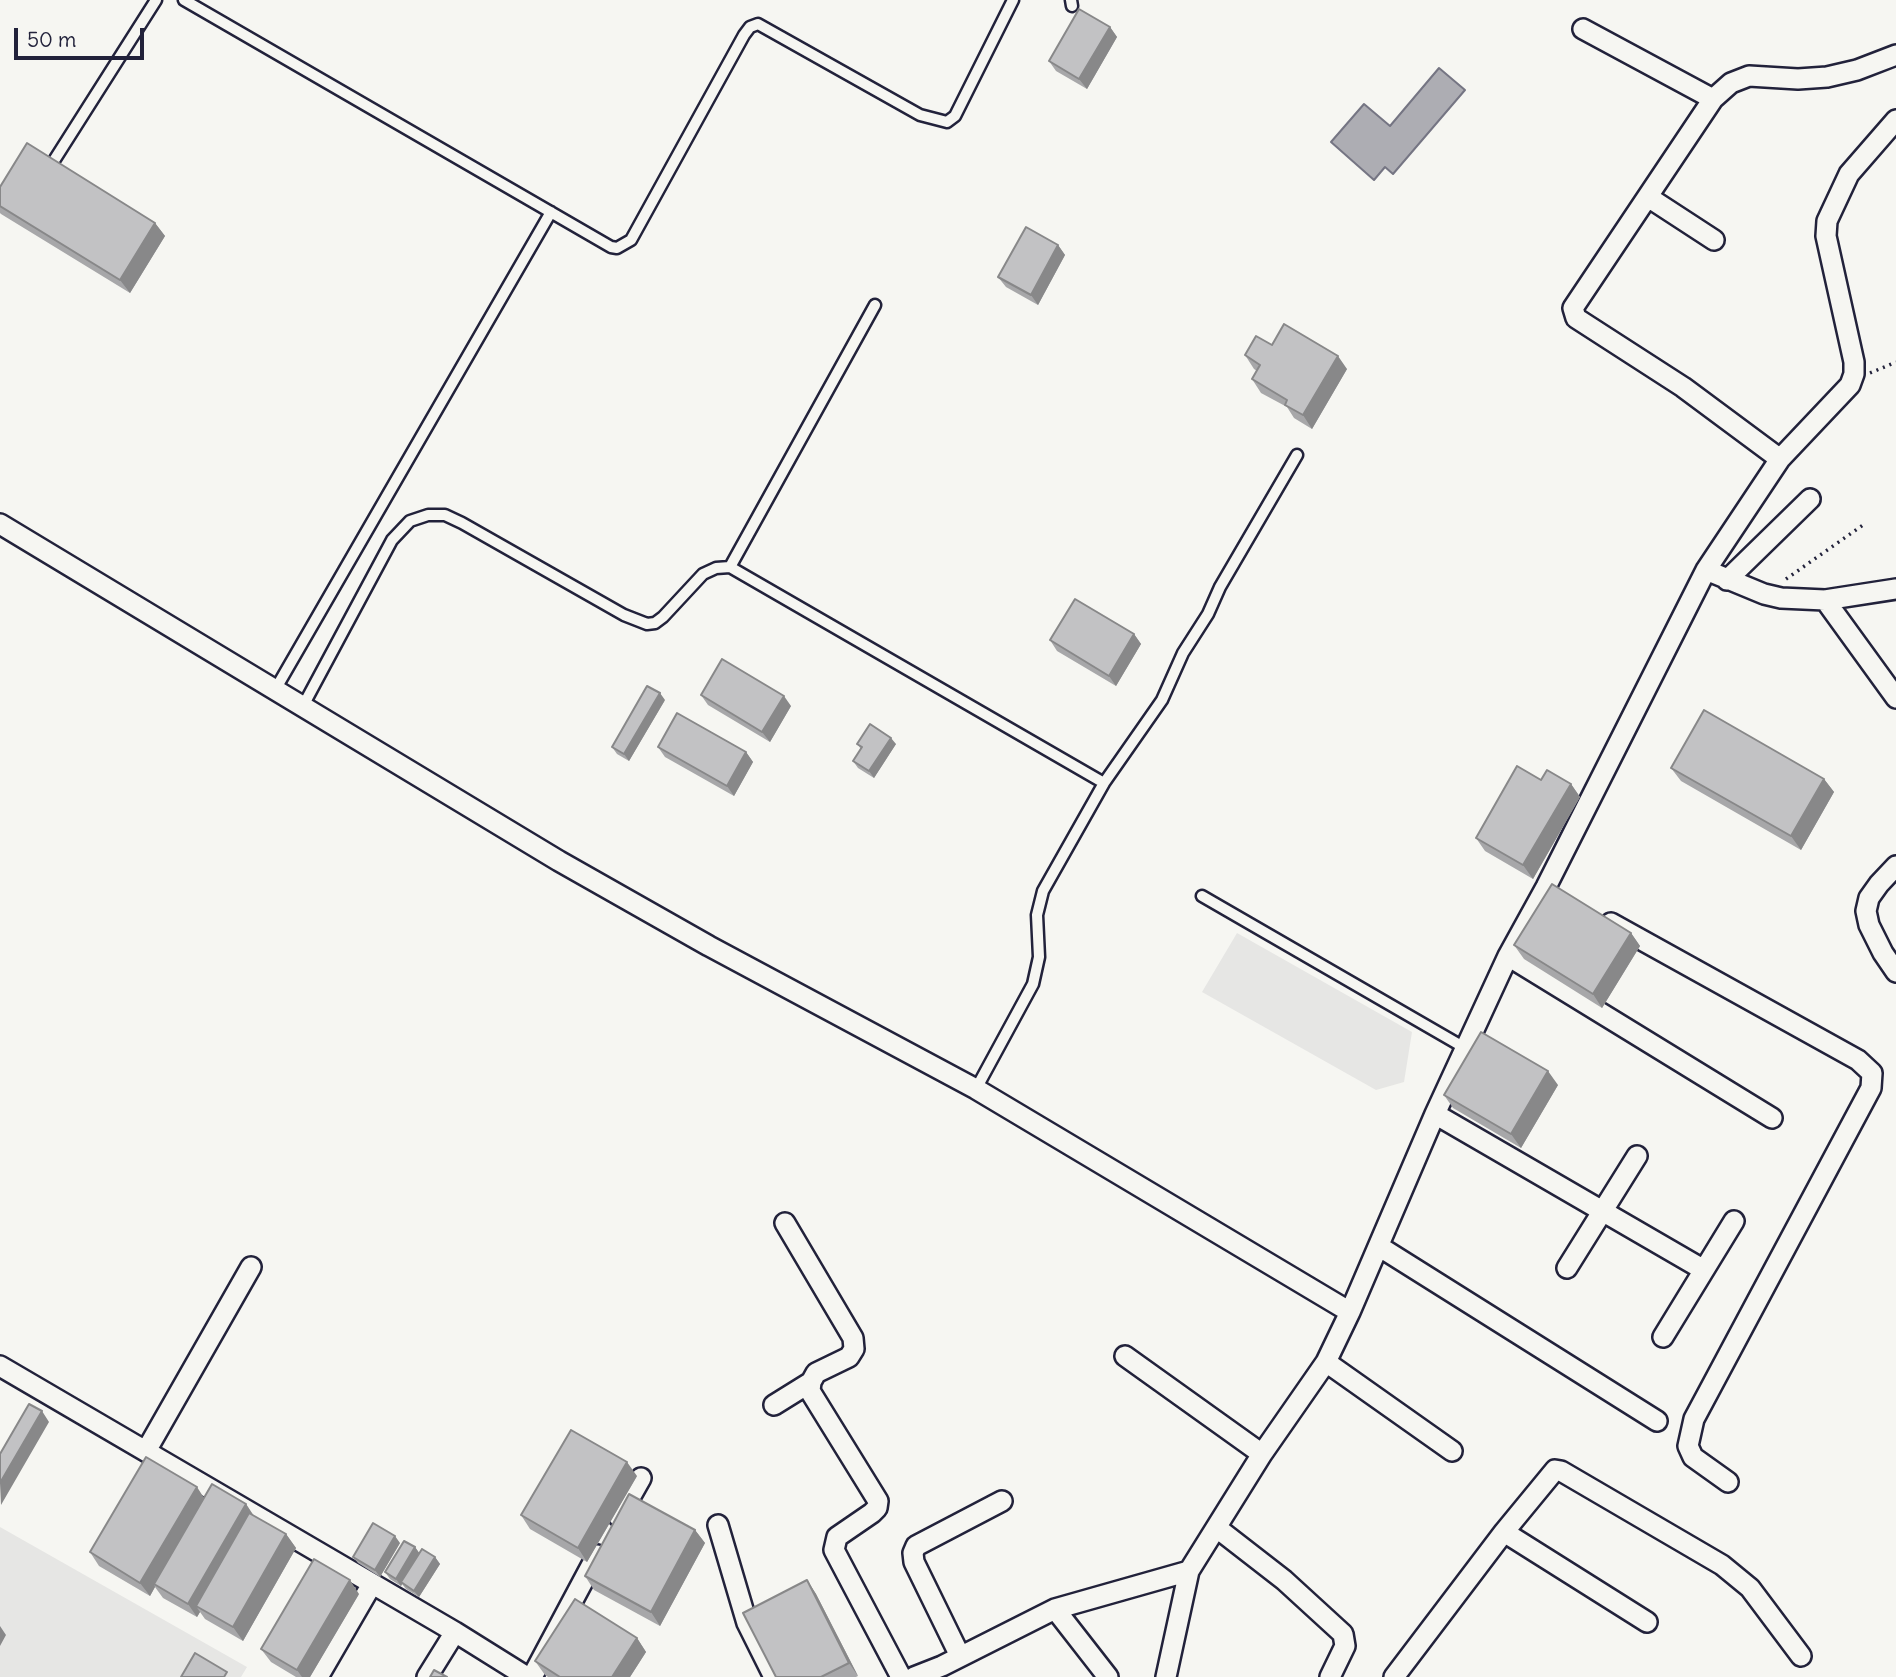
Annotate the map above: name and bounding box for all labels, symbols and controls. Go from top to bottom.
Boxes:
scale bar [18,14,147,58]
text: 50 m [27,26,76,53]

